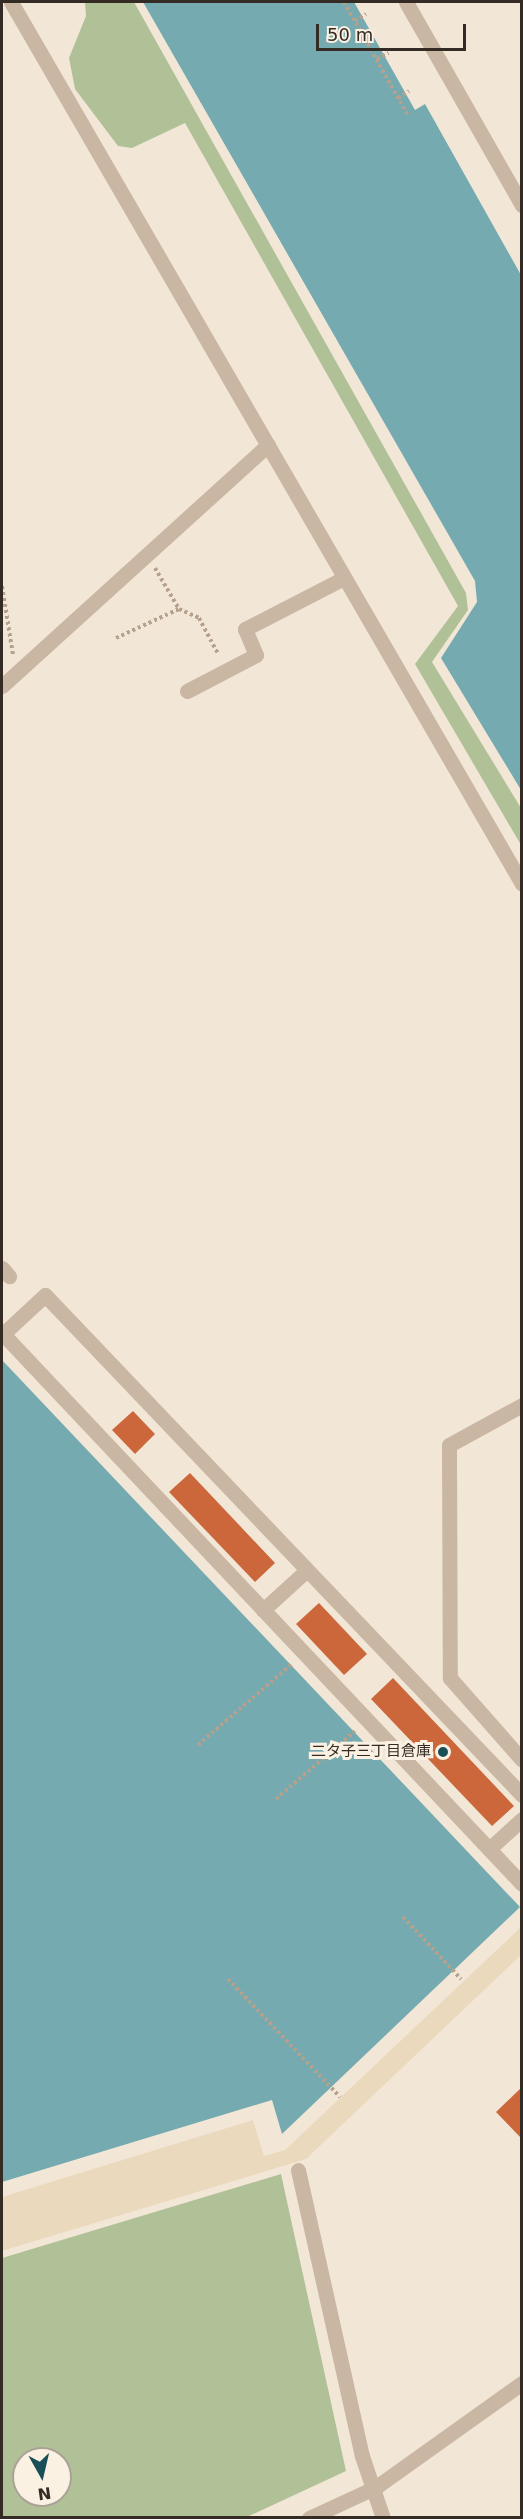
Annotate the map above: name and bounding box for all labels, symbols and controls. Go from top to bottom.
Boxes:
scale bar [319,12,469,50]
text: 50 m [327,24,373,45]
place label: 二タ子三丁目倉庫 [311,1743,431,1761]
marker: 二タ子三丁目倉庫 [436,1745,450,1759]
north arrow [12,2447,72,2507]
text: N [36,2483,52,2504]

